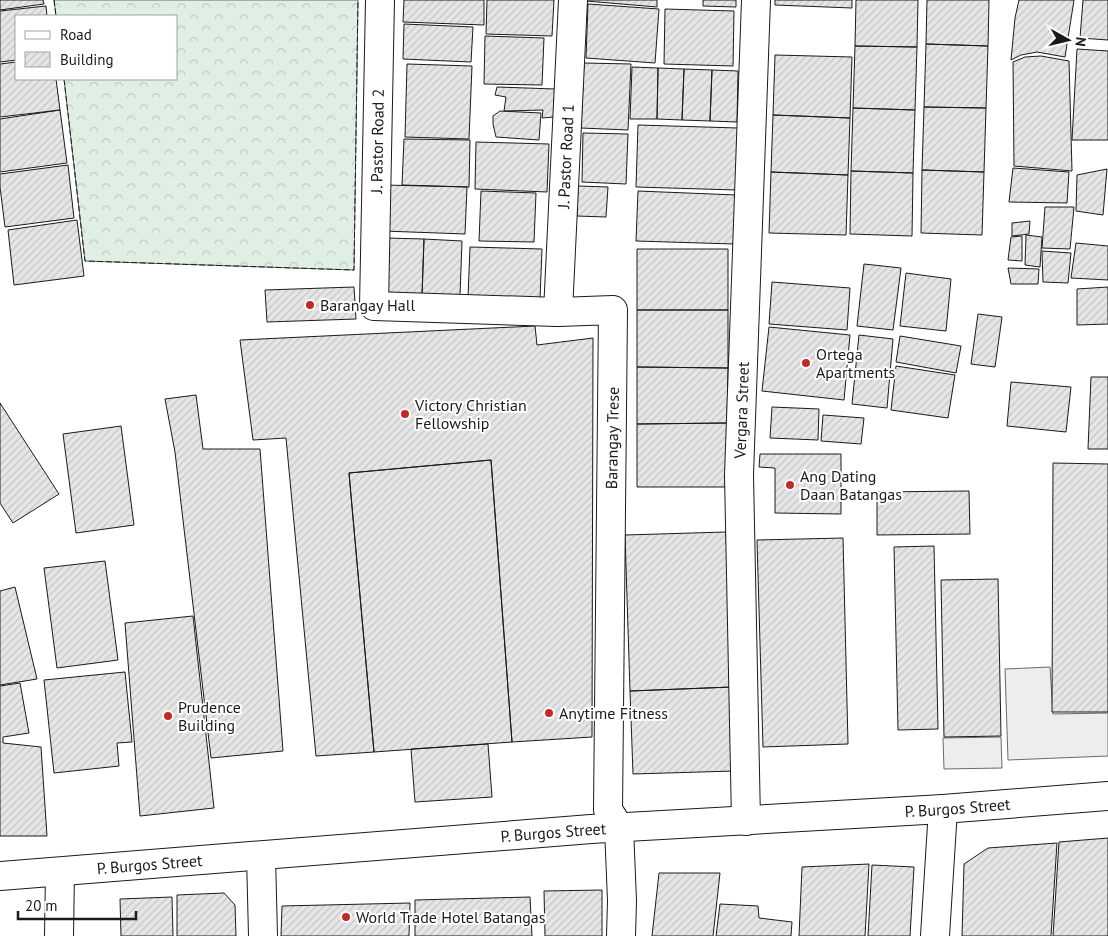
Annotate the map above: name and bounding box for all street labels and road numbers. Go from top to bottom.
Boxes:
street label: J. Pastor Road 2 [366,89,388,194]
street label: J. Pastor Road 1 [553,103,578,210]
street label: Vergara Street [730,361,753,460]
street label: Barangay Trese [601,387,623,489]
street label: P. Burgos Street [904,794,1012,821]
street label: P. Burgos Street [500,818,607,846]
street label: P. Burgos Street [96,850,204,878]

